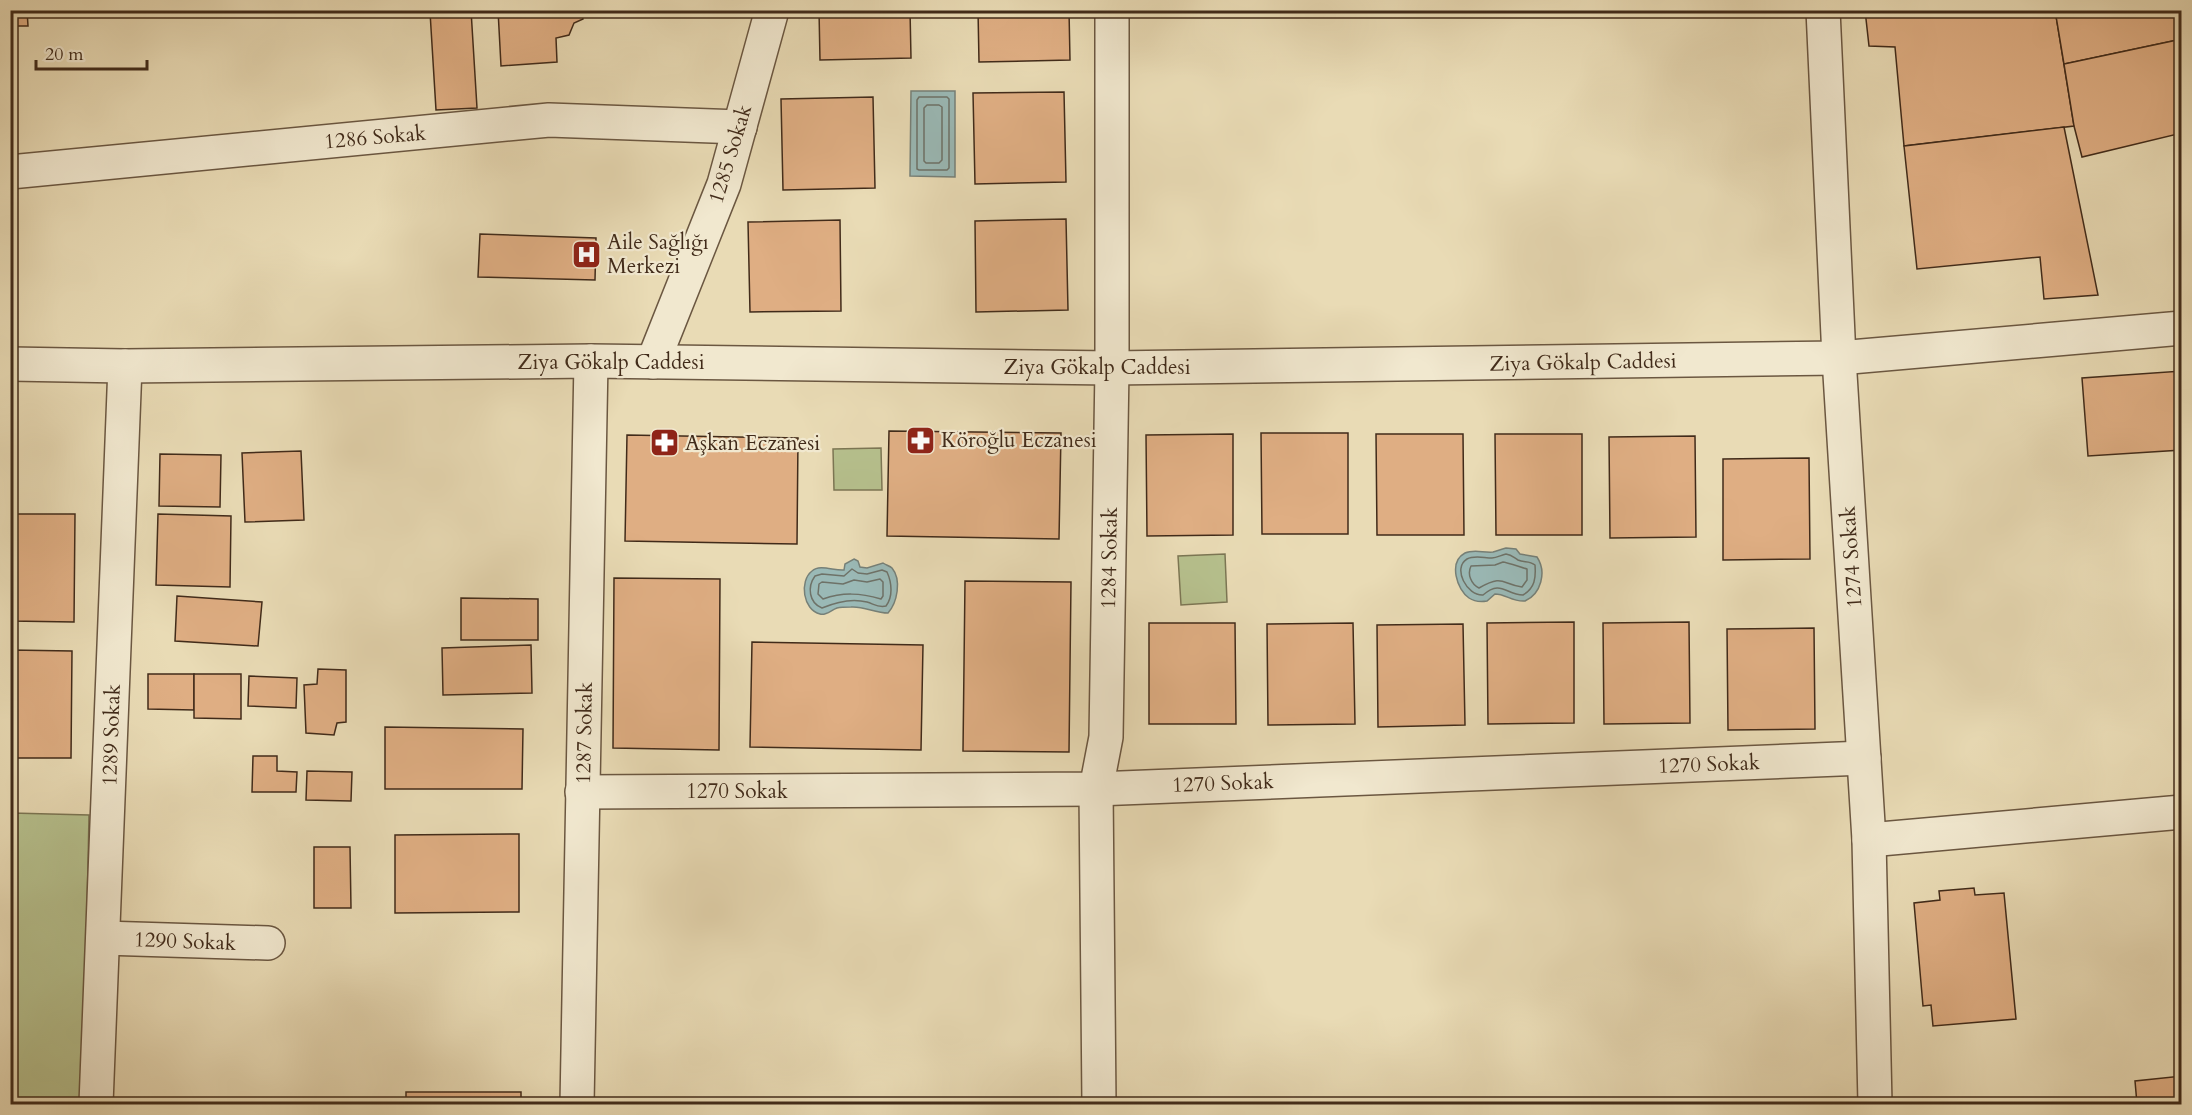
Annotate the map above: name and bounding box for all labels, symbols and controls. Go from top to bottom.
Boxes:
scale bar [36,33,147,71]
text: 20 m [45,42,84,67]
street label: 1285 Sokak [702,100,759,207]
street label: 1286 Sokak [323,119,428,156]
place label: Aile Sağlığı Merkezi [607,228,709,281]
hospital icon: Aile Sağlığı Merkezi [570,238,602,270]
street label: Ziya Gökalp Caddesi [1489,346,1677,379]
street label: Ziya Gökalp Caddesi [517,348,705,377]
street label: Ziya Gökalp Caddesi [1003,353,1191,382]
pharmacy icon: Köroğlu Eczanesi [904,424,936,456]
place label: Köroğlu Eczanesi [941,426,1097,455]
pharmacy icon: Aşkan Eczanesi [648,427,680,459]
place label: Aşkan Eczanesi [685,429,820,458]
street label: 1274 Sokak [1833,504,1870,609]
street label: 1284 Sokak [1094,506,1125,609]
street label: 1287 Sokak [569,681,600,784]
street label: 1289 Sokak [95,683,128,787]
street label: 1270 Sokak [1657,748,1761,781]
street label: 1270 Sokak [1171,767,1275,800]
street label: 1270 Sokak [686,777,789,806]
street label: 1290 Sokak [133,925,237,958]

